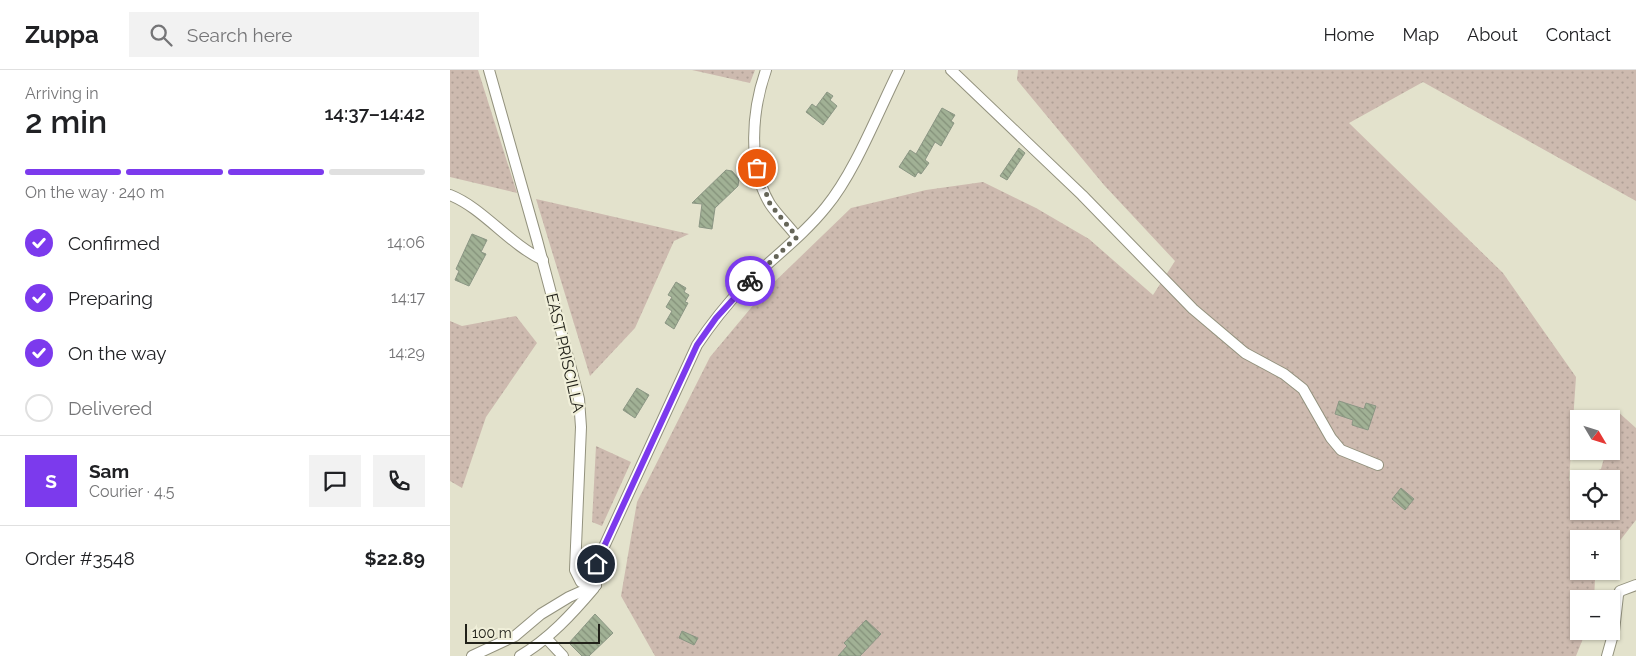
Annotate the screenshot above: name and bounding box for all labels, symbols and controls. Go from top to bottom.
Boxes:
search box [129,12,479,57]
text: Zuppa [25,20,99,49]
icon: search [147,21,175,49]
text: Search here [187,24,292,46]
text: Home [1323,24,1374,45]
text: Map [1402,24,1439,45]
text: About [1467,24,1518,45]
text: Contact [1546,24,1611,45]
text: Arriving in [25,84,99,103]
text: 14:37–14:42 [324,102,425,124]
text: 2 min [25,103,107,140]
pin [736,147,778,189]
icon: bag [743,154,771,182]
text: On the way · 240 m [25,183,164,202]
icon: check [25,229,53,257]
text: Confirmed [68,232,160,254]
text: 14:06 [387,233,425,252]
courier [725,256,775,306]
icon: bike [736,267,764,295]
icon: check [25,284,53,312]
text: Preparing [68,287,153,309]
text: 14:17 [391,288,425,307]
street label: EAST PRISCILLA [542,291,588,415]
icon: check [25,339,53,367]
text: On the way [68,342,167,364]
text: 14:29 [389,343,425,362]
text: Delivered [68,397,152,419]
north arrow [1570,410,1620,460]
map controls [1570,410,1620,640]
button: chat [309,455,361,507]
button: phone [373,455,425,507]
text: Sam [89,460,129,482]
text: S [45,470,57,492]
button: locate [1570,470,1620,520]
text: Courier · 4.5 [89,482,174,501]
button: + [1570,530,1620,580]
pin [575,543,617,585]
text: Order #3548 [25,547,135,569]
text: $22.89 [365,547,425,569]
icon: home [582,550,610,578]
button: − [1570,590,1620,640]
scale bar [465,621,600,644]
text: 100 m [472,625,512,641]

